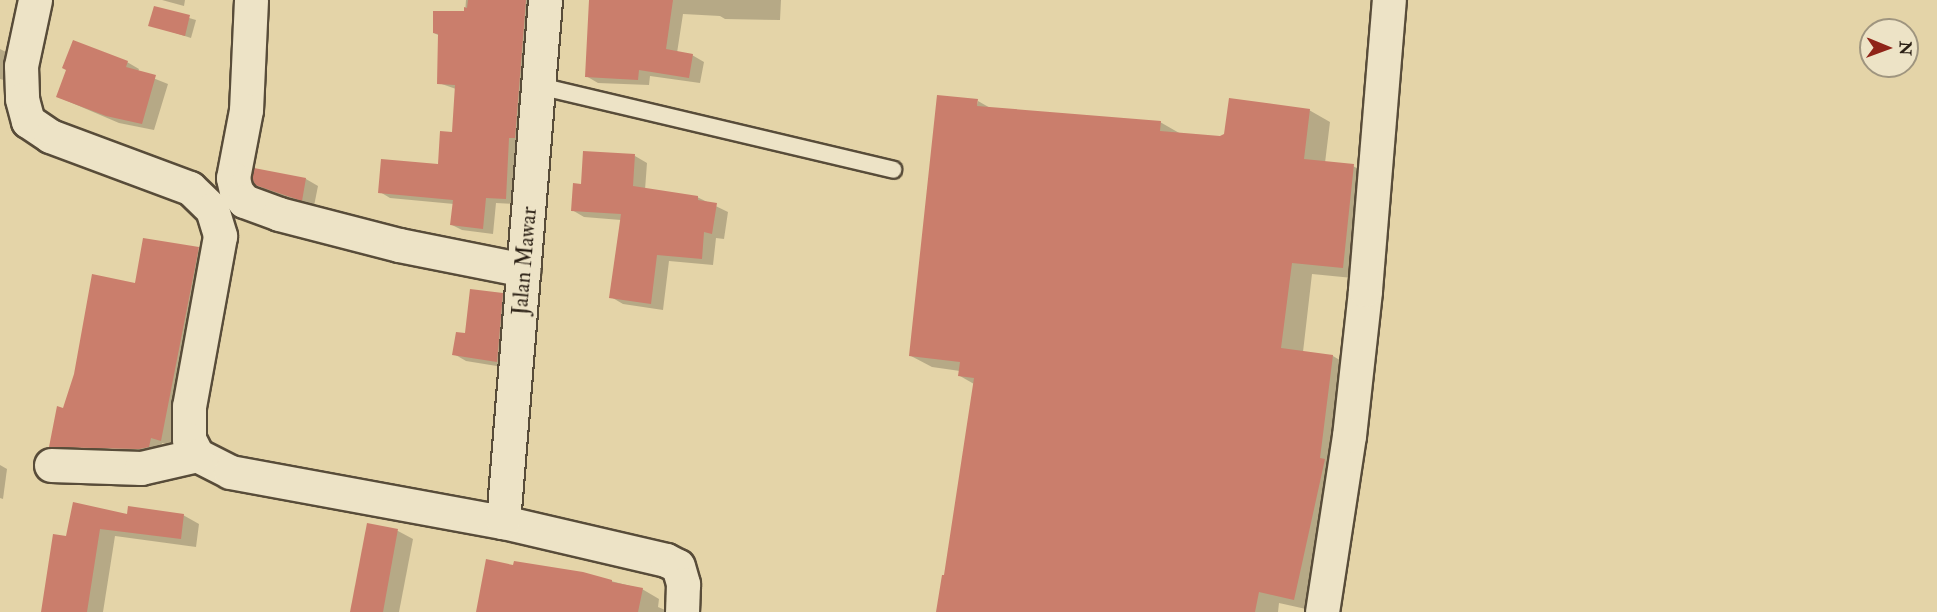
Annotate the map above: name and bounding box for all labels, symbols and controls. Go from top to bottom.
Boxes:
north arrow [1859,18,1919,78]
text: N [1895,41,1915,56]
street label: Jalan Mawar [507,206,543,316]

